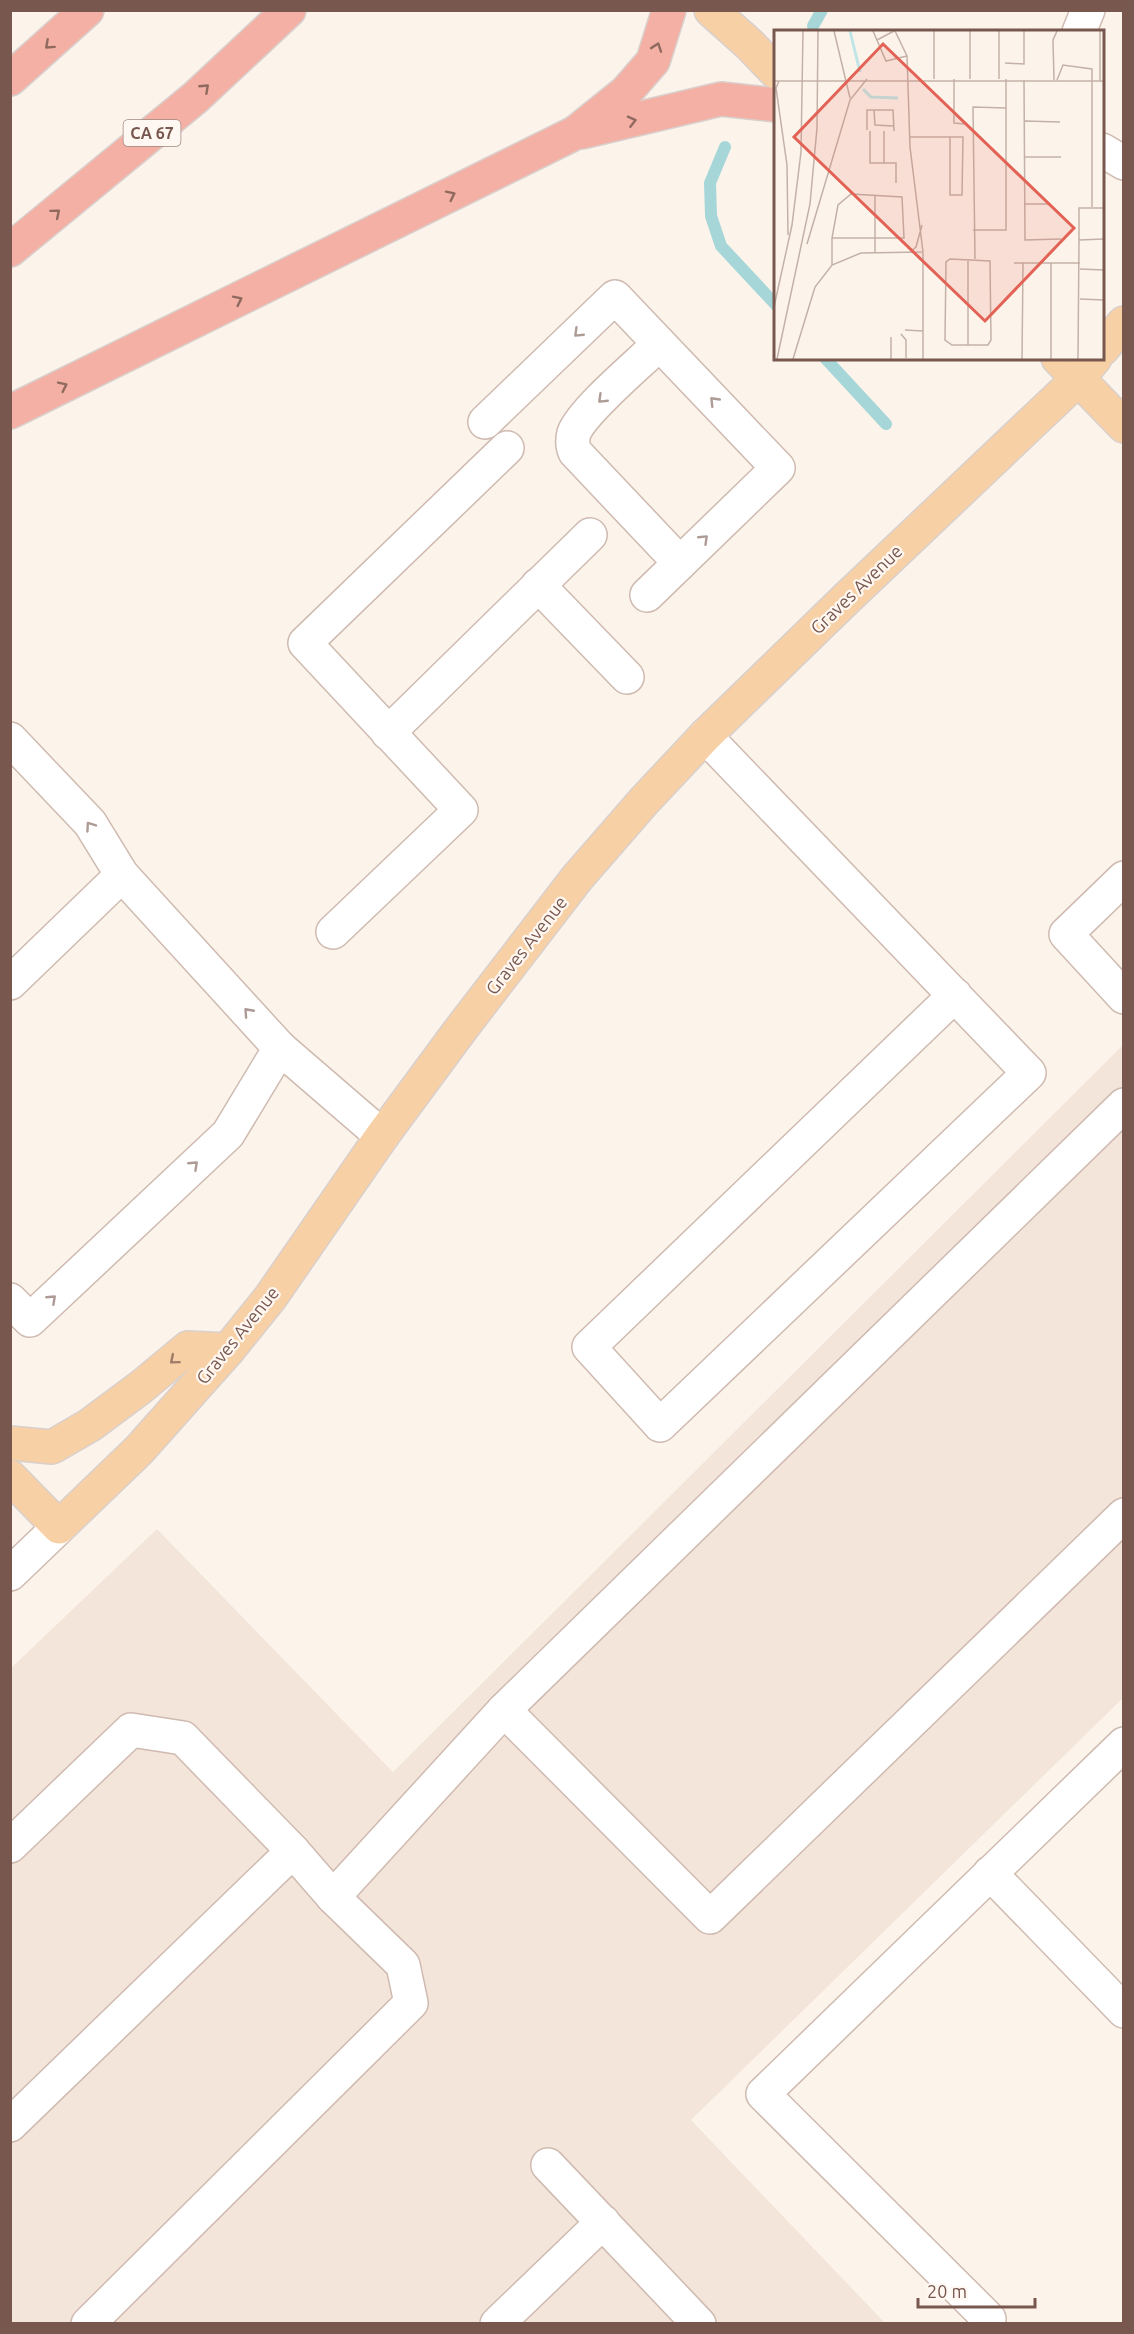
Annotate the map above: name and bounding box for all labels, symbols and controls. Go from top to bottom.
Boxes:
inset map [774,30,1104,360]
one-way arrow [45,38,56,49]
one-way arrow [650,42,663,53]
one-way arrow [199,84,209,95]
one-way arrow [627,115,637,128]
road number: CA 67 [124,120,180,146]
one-way arrow [444,190,455,202]
one-way arrow [49,209,60,220]
one-way arrow [231,295,242,307]
one-way arrow [574,326,585,337]
one-way arrow [57,382,67,393]
one-way arrow [598,392,609,403]
one-way arrow [710,398,721,408]
one-way arrow [696,536,707,547]
street label: Graves Avenue [806,540,906,638]
one-way arrow [86,821,97,832]
street label: Graves Avenue [481,892,571,998]
one-way arrow [244,1009,255,1020]
one-way arrow [188,1161,198,1172]
street label: Graves Avenue [192,1282,282,1388]
one-way arrow [46,1295,56,1306]
one-way arrow [170,1353,181,1364]
scale bar [918,2271,1035,2309]
text: 20 m [927,2281,967,2301]

